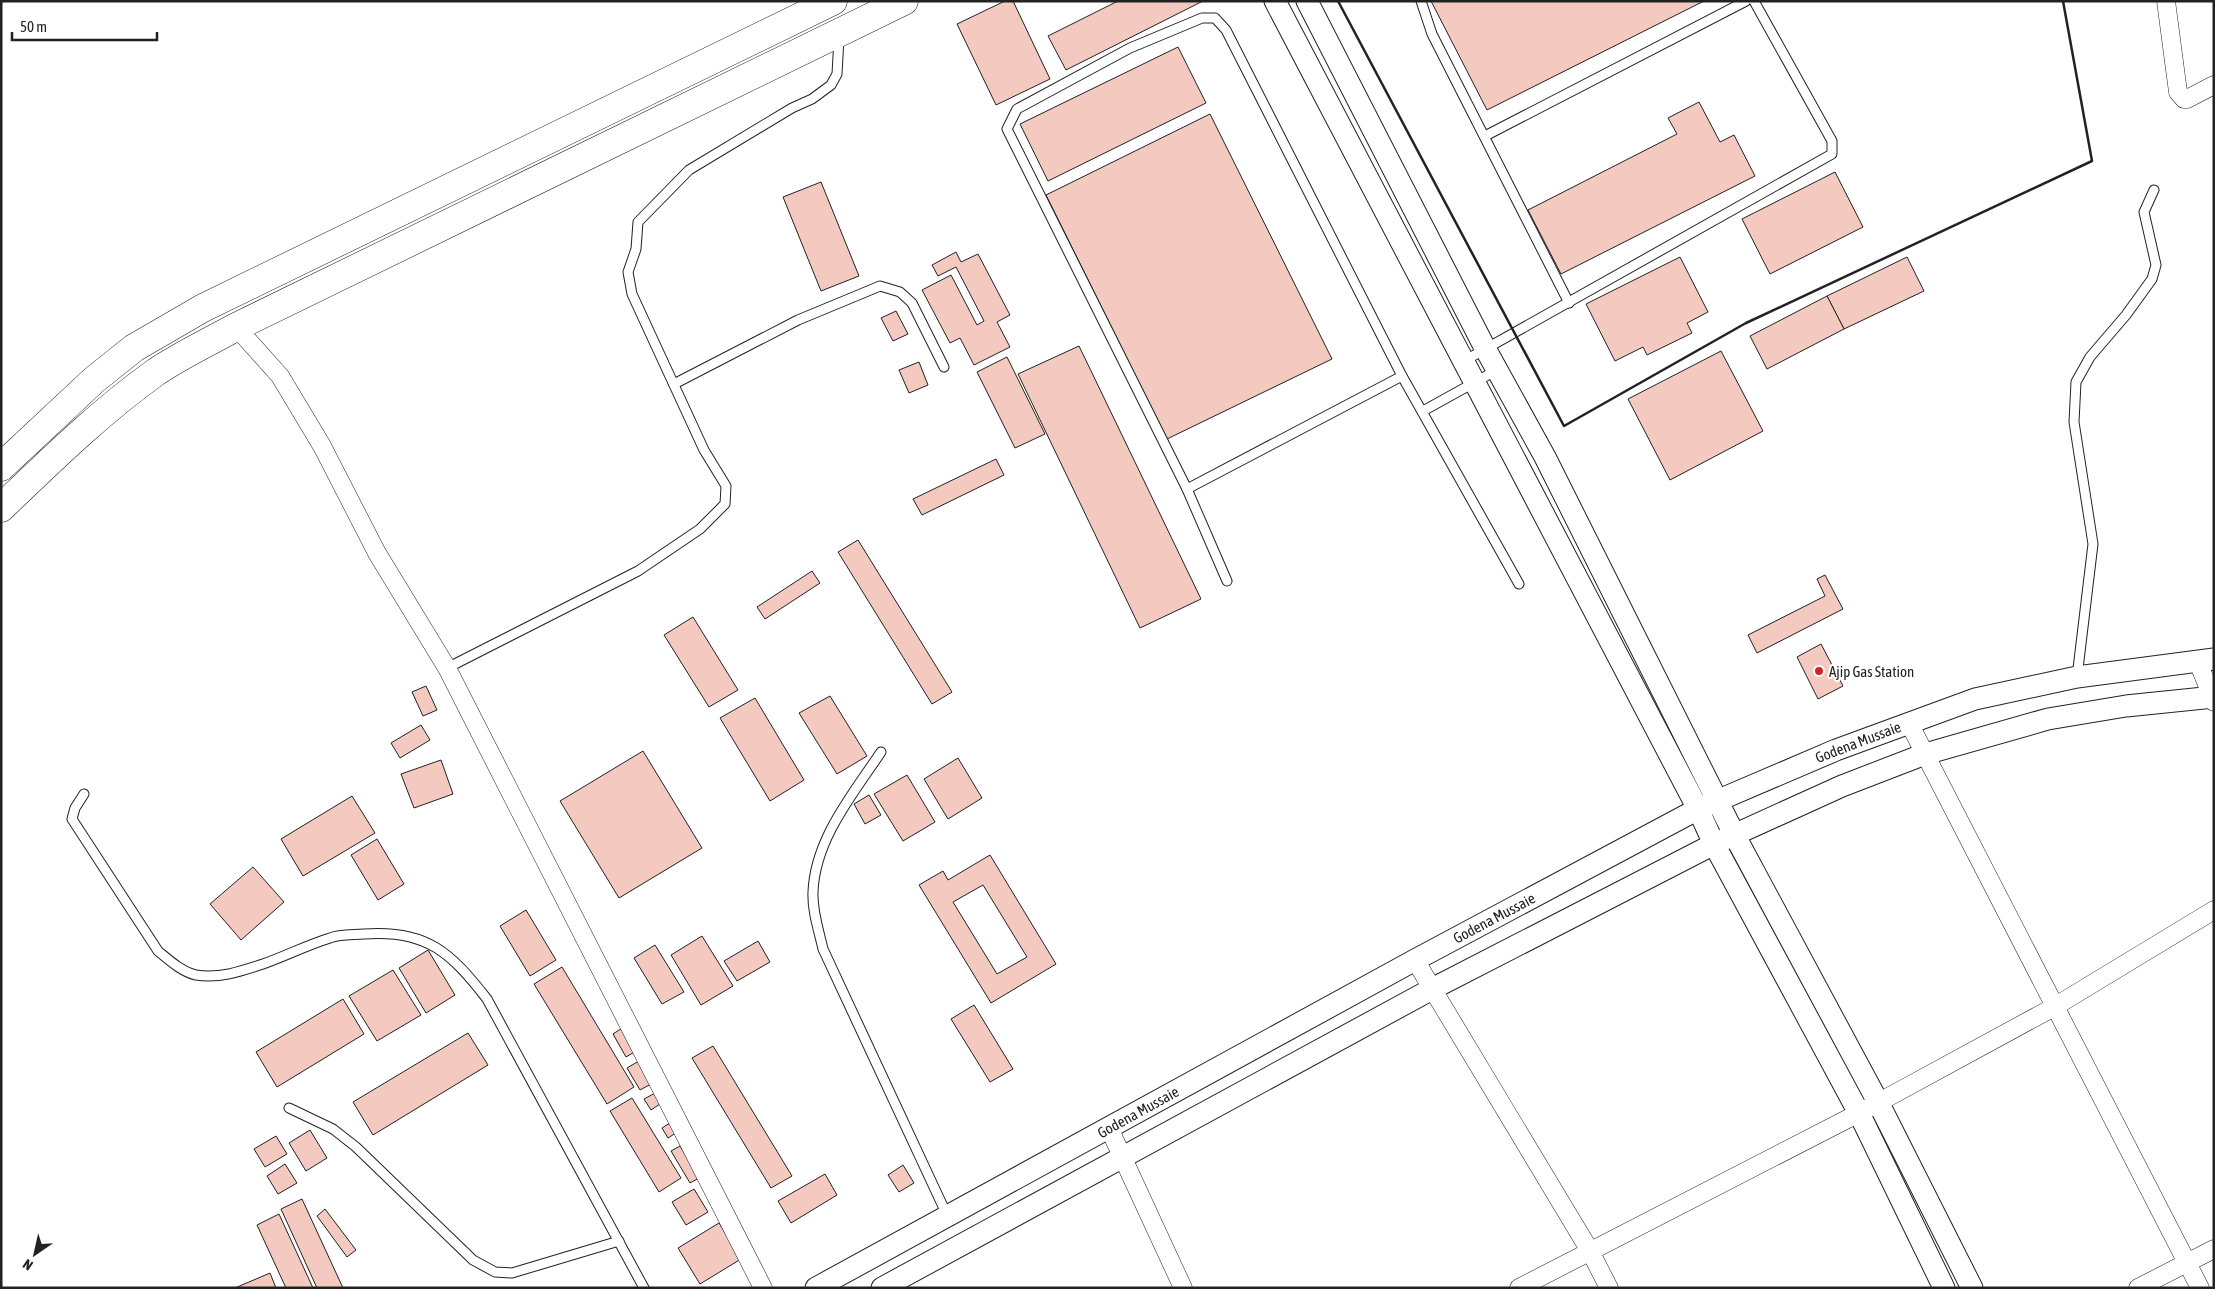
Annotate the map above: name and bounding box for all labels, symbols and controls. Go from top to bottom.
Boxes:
scale bar [12,10,158,42]
text: 50 m [20,18,47,35]
place label: Ajip Gas Station [1829,663,1914,680]
marker: Ajip Gas Station [1813,665,1825,677]
street label: Godena Mussaie [1813,718,1903,766]
street label: Godena Mussaie [1450,889,1538,947]
street label: Godena Mussaie [1094,1083,1182,1141]
north arrow [10,1229,60,1279]
text: N [20,1256,36,1274]

